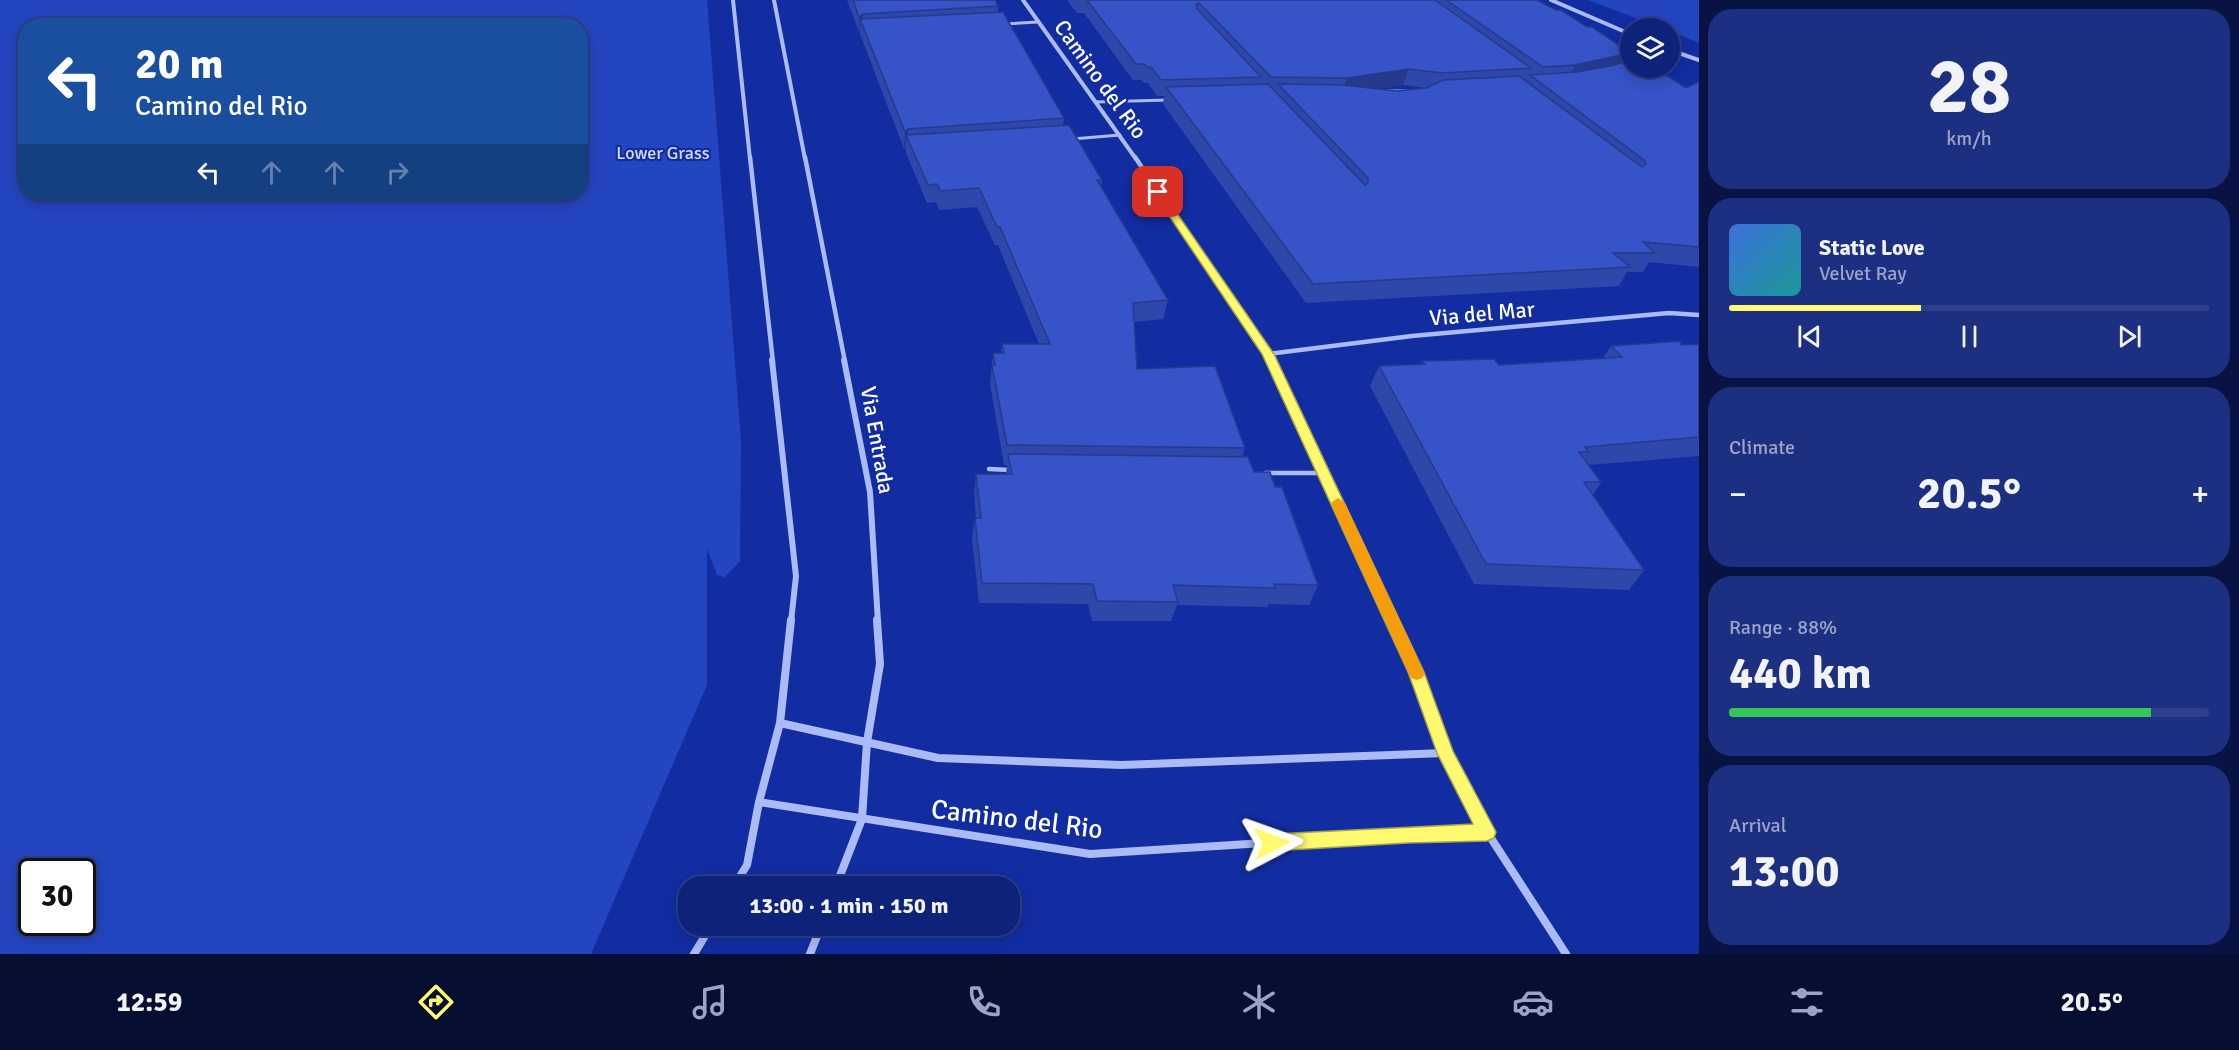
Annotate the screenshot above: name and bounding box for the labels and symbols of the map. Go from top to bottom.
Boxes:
street label: Camino del Rio [1048,14,1153,144]
park label: Lower Grass [616,142,710,164]
pin [1132,166,1183,217]
street label: Via del Mar [1428,295,1536,332]
street label: Via Entrada [855,384,900,496]
street label: Camino del Rio [929,793,1105,846]
position arrow [1240,811,1304,875]
speed limit sign: 30 [18,858,96,936]

